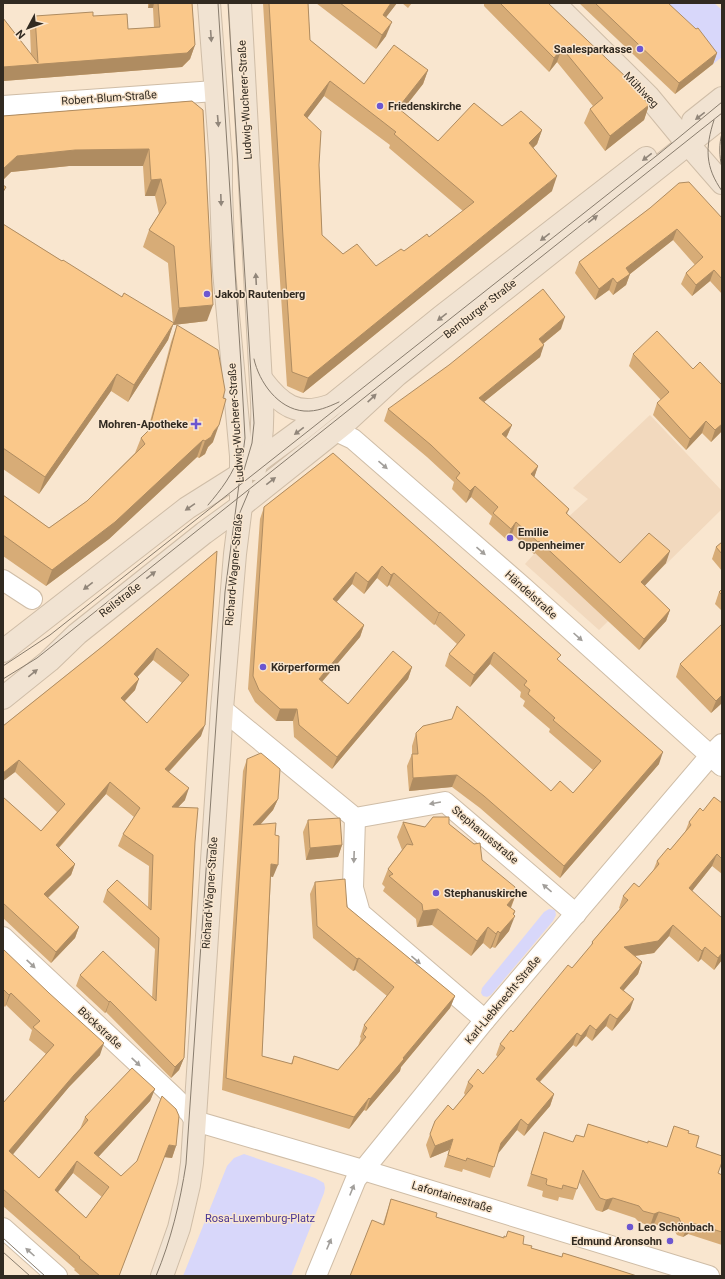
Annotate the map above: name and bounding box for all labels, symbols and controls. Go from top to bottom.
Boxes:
north arrow [8,8,48,48]
text: N [13,27,28,41]
one-way arrow [208,30,215,42]
street label: Ludwig-Wucherer-Straße [235,40,255,160]
place label: Saalesparkasse [554,43,632,56]
marker: Saalesparkasse [635,44,645,54]
street label: Mühlweg [621,69,661,111]
street label: Robert-Blum-Straße [61,88,157,108]
place label: Friedenskirche [388,100,461,113]
marker: Friedenskirche [375,101,385,111]
one-way arrow [695,111,706,120]
one-way arrow [214,115,221,127]
one-way arrow [642,153,653,161]
one-way arrow [218,194,224,207]
one-way arrow [588,215,599,224]
one-way arrow [539,233,550,241]
one-way arrow [252,273,259,285]
street label: Bernburger Straße [441,276,519,341]
place label: Jakob Rautenberg [215,288,305,301]
marker: Jakob Rautenberg [202,289,212,299]
one-way arrow [437,312,448,321]
street label: Ludwig-Wucherer-Straße [225,363,247,483]
one-way arrow [367,393,377,402]
place label: Mohren-Apotheke [98,418,188,431]
marker: Mohren-Apotheke [191,419,201,429]
one-way arrow [293,427,304,435]
one-way arrow [378,460,387,469]
one-way arrow [266,477,277,486]
one-way arrow [185,503,196,510]
street label: Richard-Wagner-Straße [223,513,245,627]
place label: Emilie Oppenheimer [518,526,585,552]
marker: Emilie Oppenheimer [505,533,515,543]
one-way arrow [475,546,486,555]
street label: Händelstraße [502,568,560,622]
one-way arrow [146,571,157,580]
street label: Reilstraße [97,580,143,620]
one-way arrow [82,582,93,590]
one-way arrow [573,632,582,641]
place label: Körperformen [271,661,340,674]
marker: Körperformen [258,662,268,672]
one-way arrow [28,669,39,678]
one-way arrow [429,801,441,807]
street label: Stephanusstraße [449,803,521,867]
street label: Richard-Wagner-Straße [200,836,220,950]
one-way arrow [350,851,357,863]
one-way arrow [542,883,553,892]
place label: Stephanuskirche [444,887,527,900]
marker: Stephanuskirche [431,888,441,898]
street label: Karl-Liebknecht-Straße [462,953,544,1047]
one-way arrow [410,956,421,965]
one-way arrow [27,959,36,968]
street label: Böckstraße [75,1004,125,1052]
one-way arrow [131,1058,142,1067]
street label: Lafontainestraße [410,1179,494,1215]
one-way arrow [349,1183,355,1195]
park label: Rosa-Luxemburg-Platz [205,1212,316,1225]
place label: Leo Schönbach [638,1221,714,1234]
marker: Leo Schönbach [625,1222,635,1232]
place label: Edmund Aronsohn [571,1235,662,1248]
marker: Edmund Aronsohn [665,1236,675,1246]
one-way arrow [326,1238,332,1249]
one-way arrow [25,1248,35,1257]

